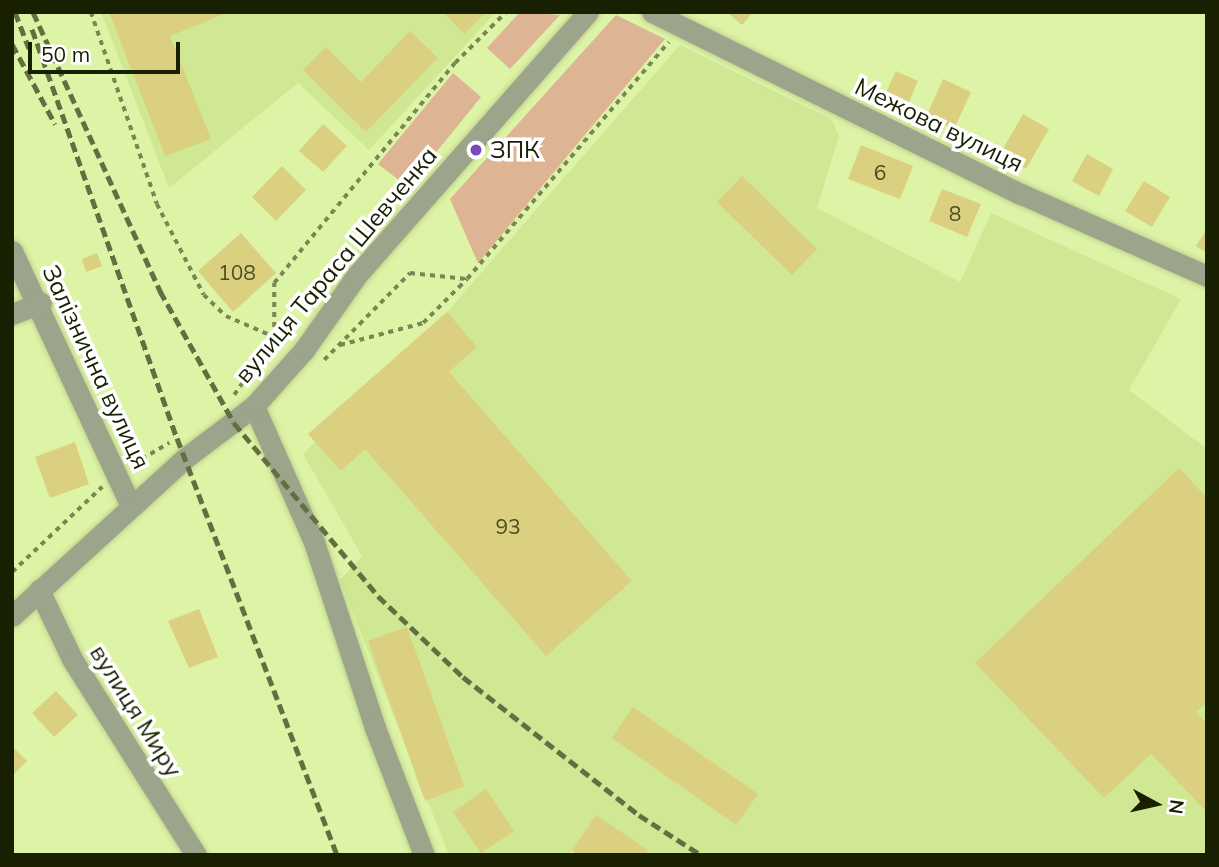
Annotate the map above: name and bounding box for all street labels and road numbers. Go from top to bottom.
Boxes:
street label: Межова вулиця [850,72,1028,178]
street label: вулиця Тараса Шевченка [229,141,443,389]
street label: Залізнична вулиця [36,260,156,474]
street label: вулиця Миру [84,640,188,782]

